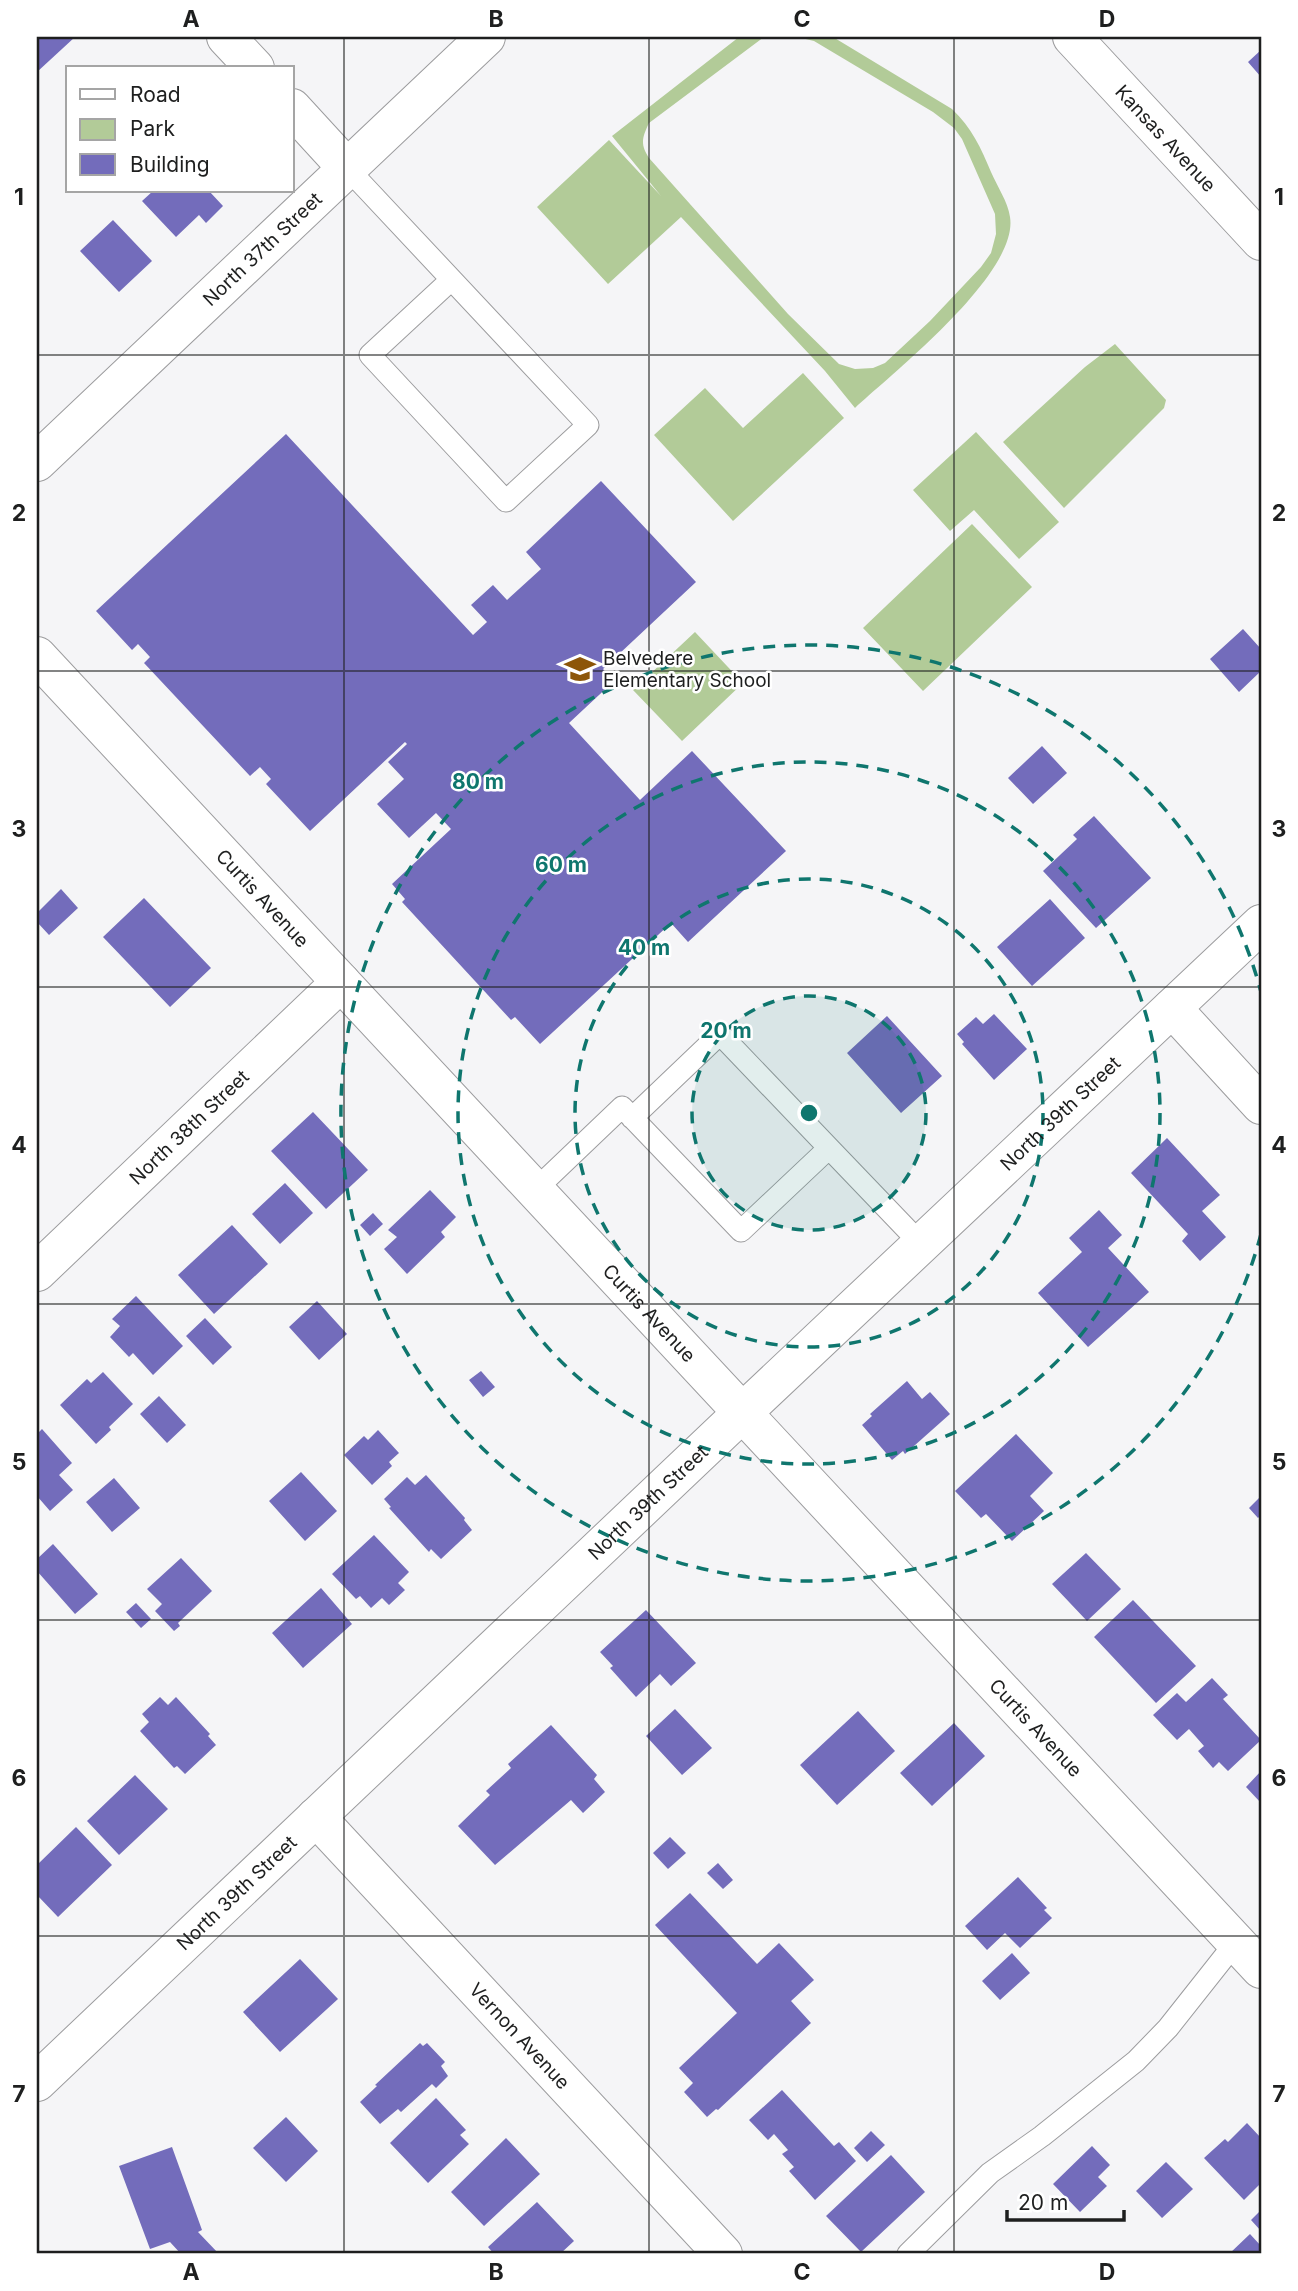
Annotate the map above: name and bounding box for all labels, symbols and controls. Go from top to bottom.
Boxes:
text: A [182,5,200,33]
text: B [488,5,504,33]
text: C [793,5,811,33]
text: D [1099,5,1115,33]
legend [66,66,294,192]
street label: Kansas Avenue [1110,80,1221,197]
text: Road [130,82,181,107]
text: Park [130,116,175,141]
text: Building [130,152,210,177]
text: 1 [14,183,24,211]
text: 1 [1274,183,1284,211]
street label: North 37th Street [198,188,327,311]
text: 2 [12,499,26,527]
text: 2 [1272,499,1286,527]
place label: Belvedere Elementary School [603,647,771,692]
school or university icon: Belvedere Elementary School [563,652,597,686]
text: 80 m [452,769,504,794]
text: 3 [12,815,26,843]
text: 3 [1272,815,1286,843]
street label: Curtis Avenue [211,845,314,952]
text: 60 m [535,852,587,877]
text: 40 m [618,935,670,960]
text: 20 m [700,1018,752,1043]
street label: North 39th Street [996,1052,1125,1176]
street label: North 38th Street [125,1065,254,1190]
centre of rings [797,1101,821,1125]
text: 4 [11,1131,27,1159]
text: 4 [1271,1131,1287,1159]
street label: Curtis Avenue [598,1259,700,1367]
street label: North 39th Street [584,1441,713,1565]
text: 5 [12,1448,26,1476]
text: 5 [1272,1448,1286,1476]
street label: Curtis Avenue [984,1674,1087,1782]
text: 6 [12,1764,26,1792]
text: 6 [1272,1764,1286,1792]
street label: North 39th Street [172,1831,301,1955]
street label: Vernon Avenue [464,1978,574,2094]
text: 7 [12,2080,26,2108]
text: 7 [1272,2080,1286,2108]
scale bar [1007,2179,1125,2223]
text: 20 m [1018,2190,1068,2215]
text: A [182,2258,200,2286]
text: B [488,2258,504,2286]
text: C [793,2258,811,2286]
text: D [1099,2258,1115,2286]

